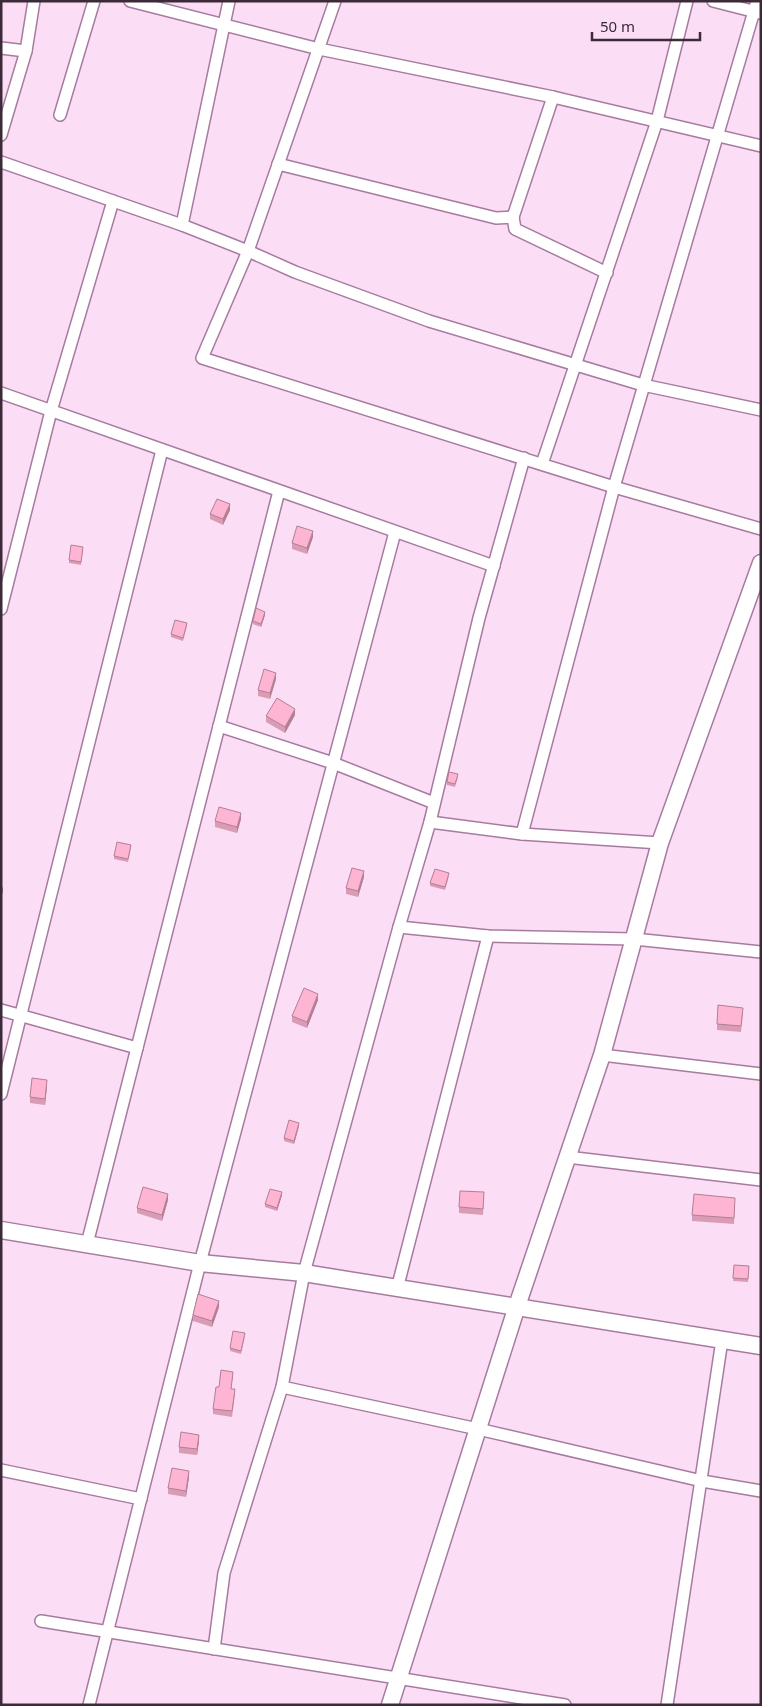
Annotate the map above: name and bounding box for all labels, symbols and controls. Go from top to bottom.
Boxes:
scale bar [592,10,700,42]
text: 50 m [600,16,635,36]

